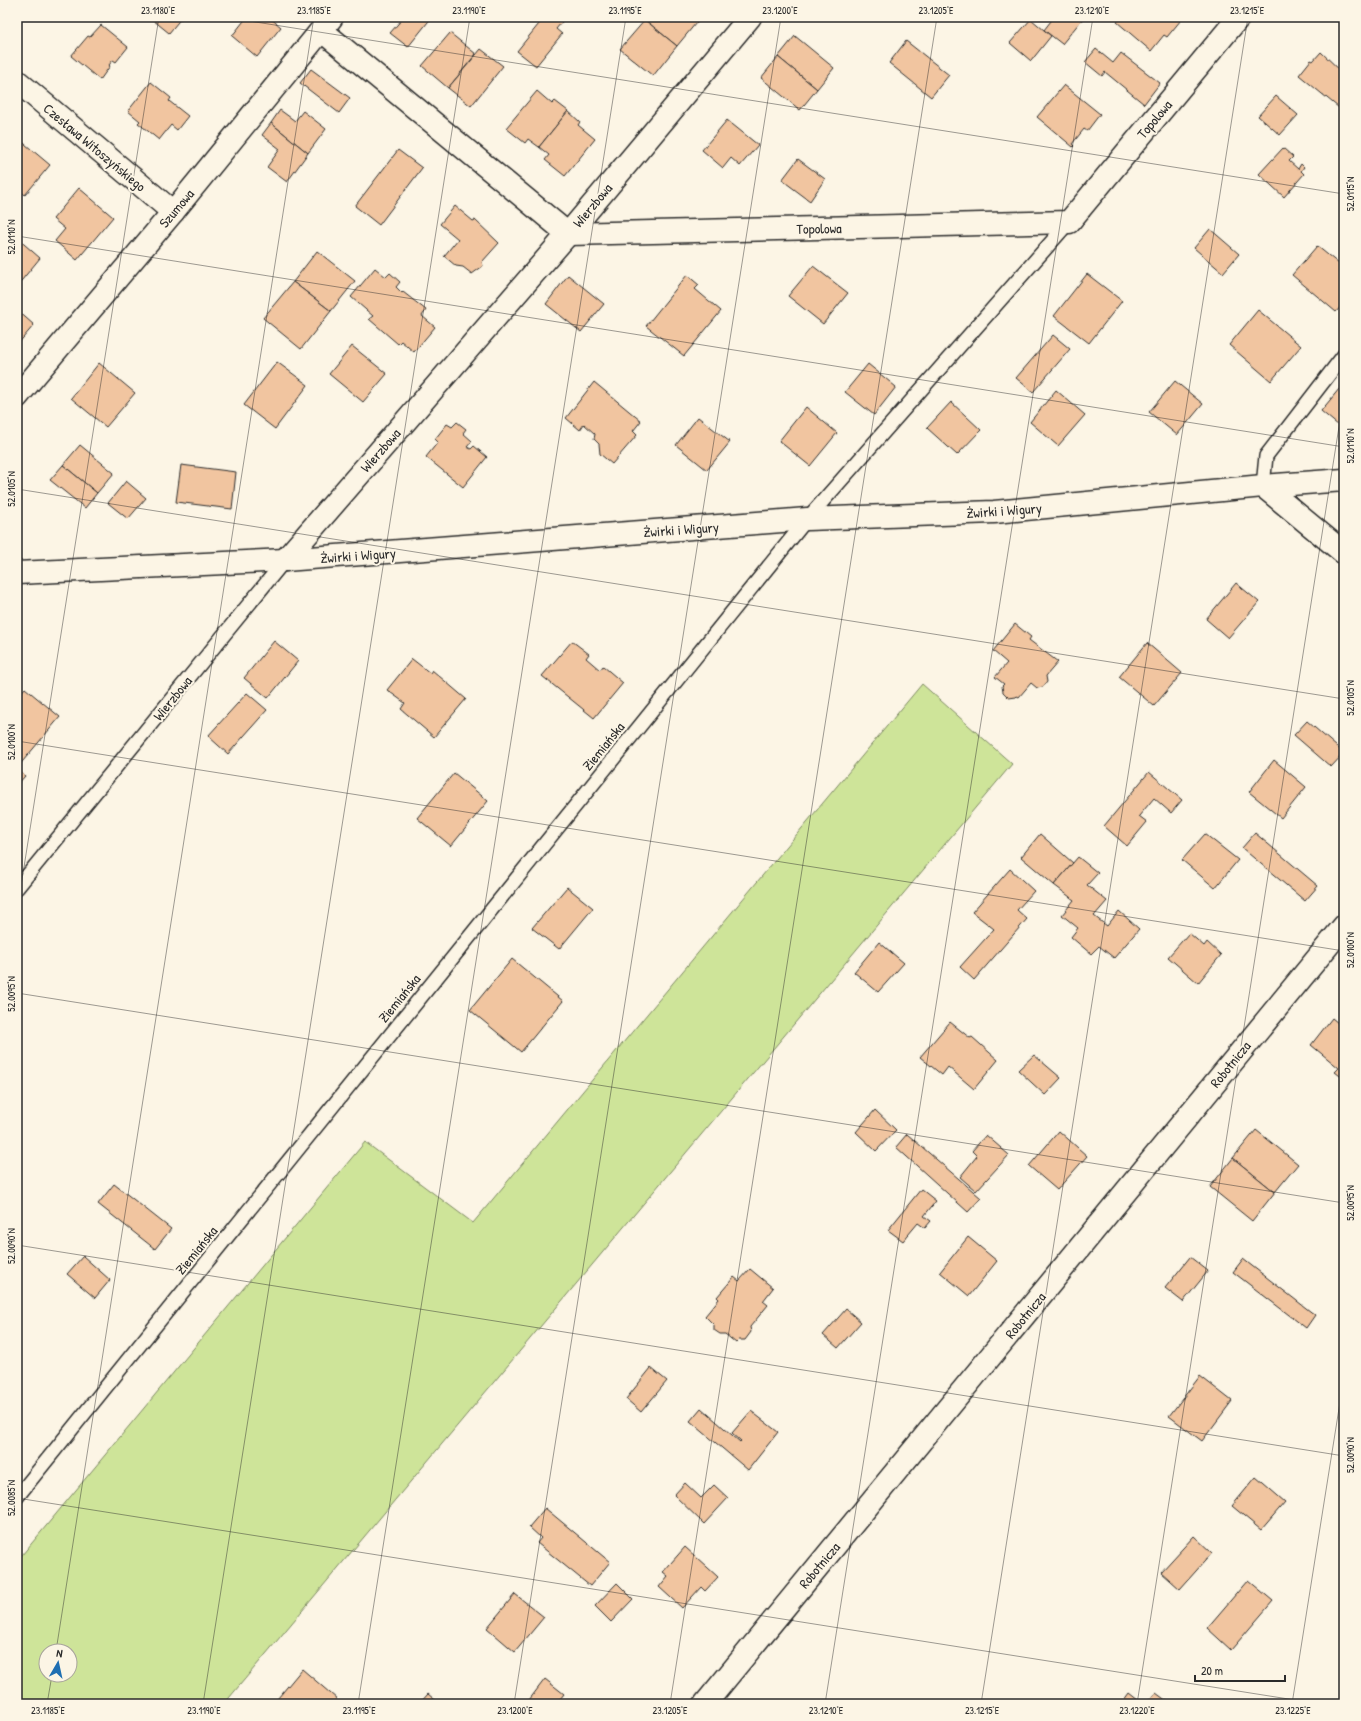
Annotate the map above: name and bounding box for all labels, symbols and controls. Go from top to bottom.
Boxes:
text: 23.1180°E [141,4,176,17]
text: 23.1185°E [297,4,332,17]
text: 23.1190°E [452,4,486,17]
text: 23.1195°E [608,4,642,17]
text: 23.1200°E [762,4,798,17]
text: 23.1205°E [918,4,954,17]
text: 23.1210°E [1075,4,1110,17]
text: 23.1215°E [1230,4,1265,17]
street label: Topolowa [1132,95,1177,143]
street label: Czesława Witoszyńskiego [39,98,151,196]
text: 52.0115°N [1344,177,1357,211]
street label: Wierzbowa [568,179,616,231]
street label: Szumowa [154,184,198,231]
street label: Topolowa [796,218,842,239]
text: 52.0110°N [5,220,18,254]
street label: Wierzbowa [356,424,405,476]
text: 52.0110°N [1344,429,1357,463]
text: 52.0105°N [5,471,18,507]
street label: Żwirki i Wigury [966,498,1042,523]
street label: Żwirki i Wigury [643,517,719,542]
street label: Żwirki i Wigury [320,543,396,568]
street label: Wierzbowa [148,671,196,724]
text: 52.0105°N [1344,680,1357,716]
street label: Ziemiańska [578,717,629,774]
text: 52.0100°N [5,724,18,760]
text: 52.0100°N [1344,932,1357,968]
street label: Ziemiańska [374,969,425,1026]
text: 52.0095°N [5,976,18,1012]
street label: Robotnicza [1205,1036,1255,1091]
text: 52.0095°N [1344,1185,1357,1221]
street label: Ziemiańska [171,1221,222,1278]
text: 52.0090°N [5,1228,18,1264]
street label: Robotnicza [1000,1287,1050,1342]
text: 52.0090°N [1344,1437,1357,1473]
text: 52.0085°N [5,1480,18,1516]
street label: Robotnicza [794,1538,844,1592]
north arrow [38,1643,78,1683]
text: N [56,1646,64,1661]
scale bar [1195,1657,1285,1683]
text: 20 m [1201,1662,1223,1679]
text: 23.1185°E [31,1704,66,1717]
text: 23.1190°E [187,1704,221,1717]
text: 23.1195°E [342,1704,376,1717]
text: 23.1200°E [497,1704,533,1717]
text: 23.1205°E [652,1704,688,1717]
text: 23.1210°E [809,1704,844,1717]
text: 23.1215°E [965,1704,1000,1717]
text: 23.1220°E [1119,1704,1155,1717]
text: 23.1225°E [1275,1704,1311,1717]

